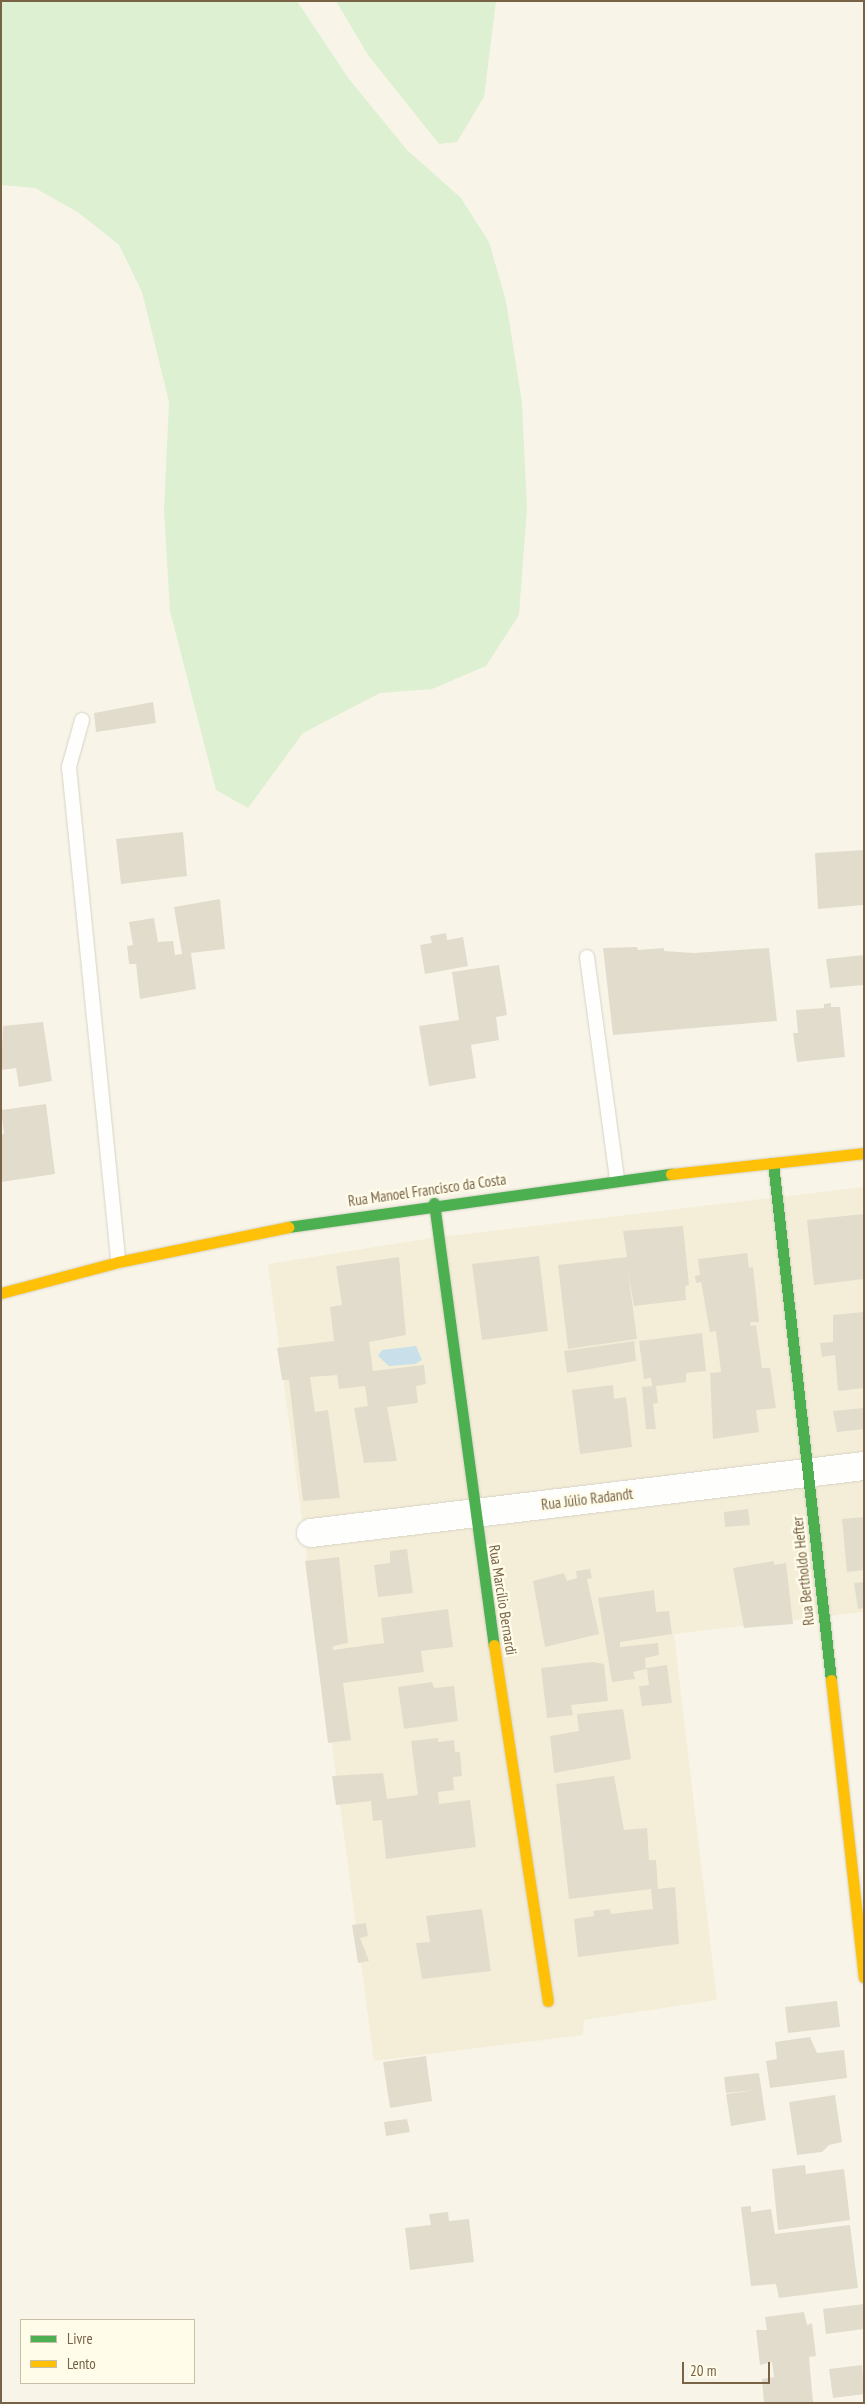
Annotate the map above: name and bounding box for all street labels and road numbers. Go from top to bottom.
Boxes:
street label: Rua Manoel Francisco da Costa [347,1170,507,1210]
street label: Rua Júlio Radandt [540,1484,634,1514]
street label: Rua Bertholdo Hefter [788,1516,818,1626]
street label: Rua Marcílio Bernardi [485,1544,521,1656]

